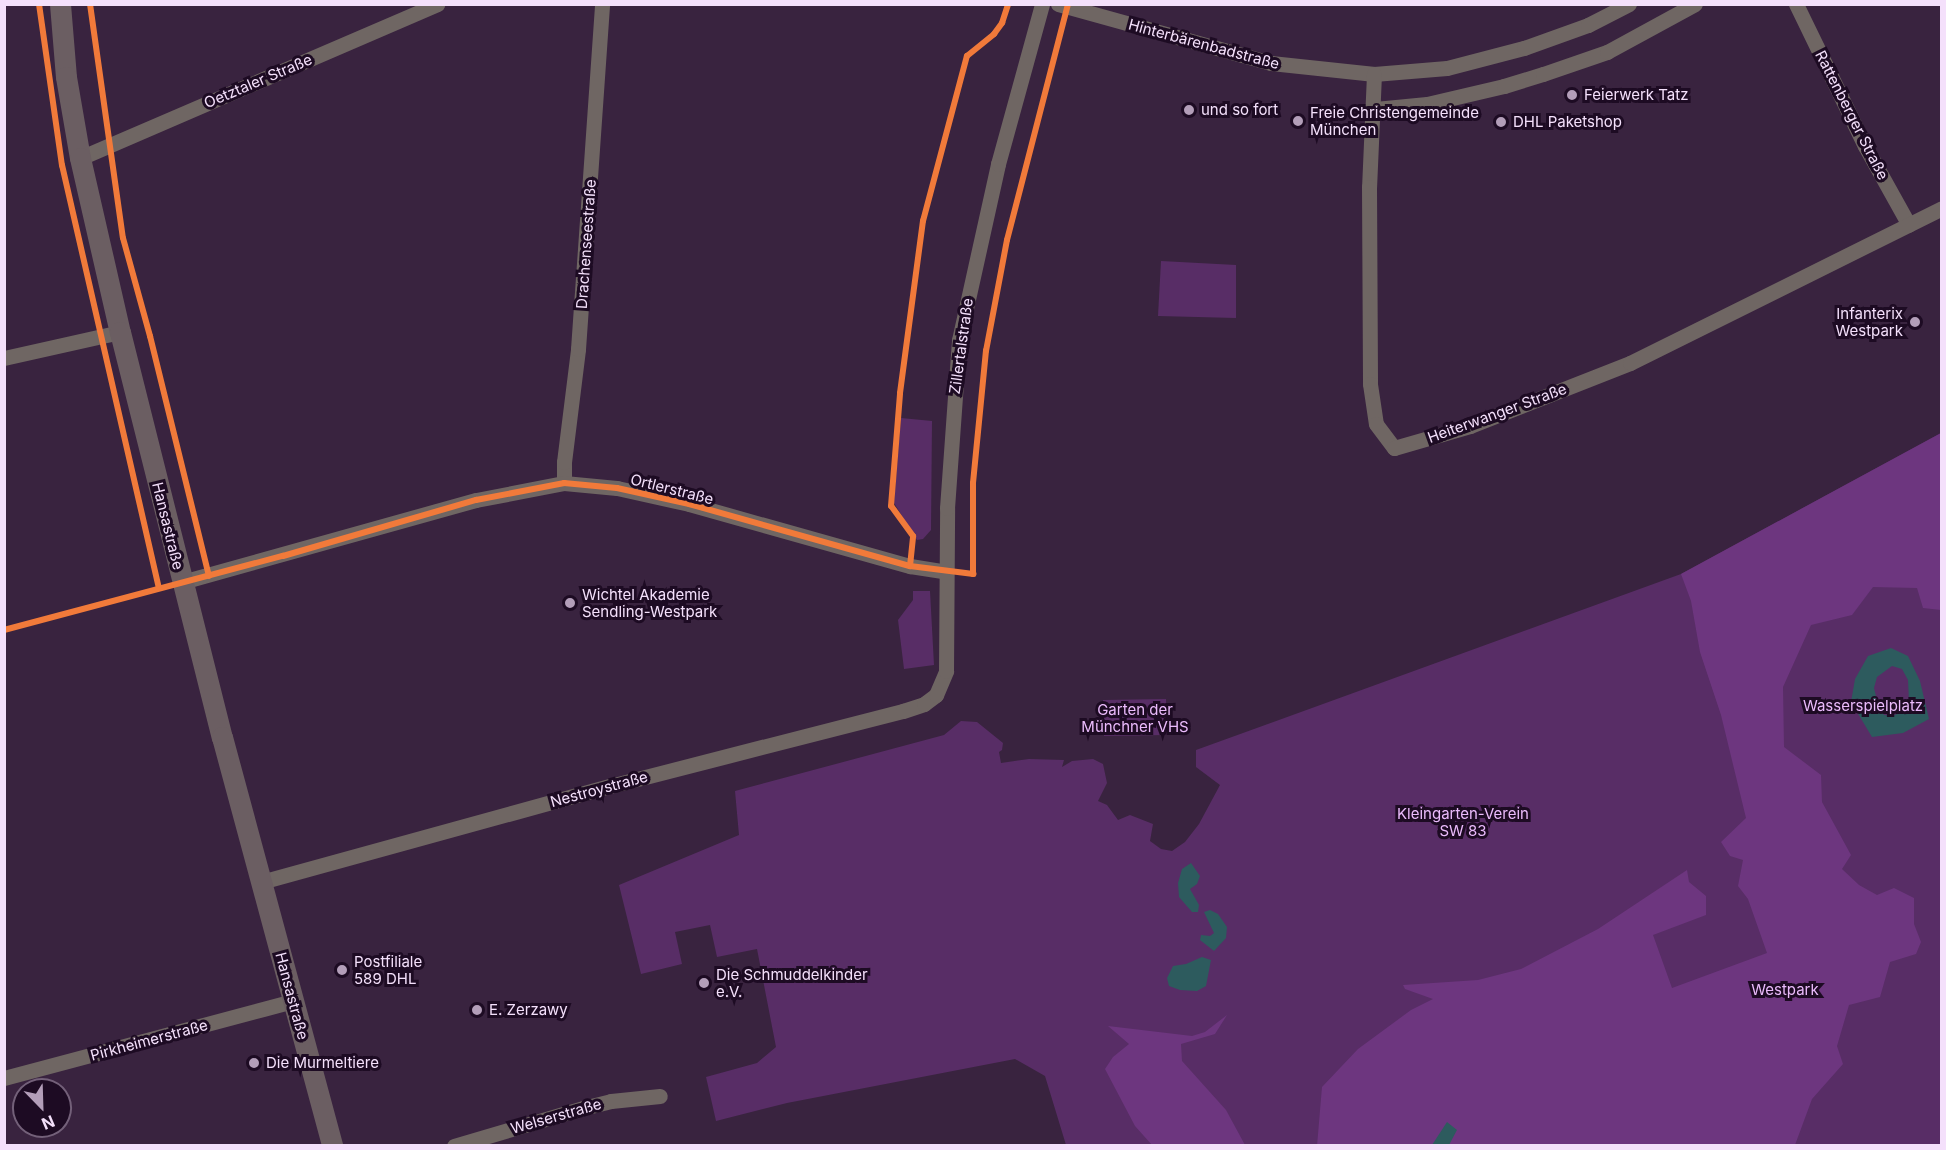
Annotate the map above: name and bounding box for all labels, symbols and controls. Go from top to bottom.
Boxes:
street label: Hinterbärenbadstraße [1127,15,1281,73]
street label: Rattenberger Straße [1812,47,1892,183]
street label: Oetztaler Straße [201,50,315,112]
place label: Feierwerk Tatz [1584,86,1688,104]
marker: Feierwerk Tatz [1565,88,1579,102]
place label: und so fort [1201,101,1278,119]
marker: und so fort [1182,103,1196,117]
place label: Freie Christengemeinde München [1310,103,1479,138]
place label: DHL Paketshop [1513,113,1622,131]
marker: Freie Christengemeinde München [1291,114,1305,128]
marker: DHL Paketshop [1494,115,1508,129]
street label: Drachenseestraße [572,178,600,310]
street label: Zillertalstraße [945,297,977,395]
place label: Infanterix Westpark [1836,304,1903,339]
marker: Infanterix Westpark [1908,315,1922,329]
street label: Heiterwanger Straße [1425,379,1569,447]
street label: Ortlerstraße [629,470,715,508]
street label: Hansastraße [148,480,188,572]
place label: Wichtel Akademie Sendling-Westpark [582,585,717,620]
marker: Wichtel Akademie Sendling-Westpark [563,596,577,610]
park label: Wasserspielplatz [1803,697,1923,715]
park label: Garten der Münchner VHS [1081,700,1189,735]
street label: Nestroystraße [548,767,650,811]
park label: Kleingarten-Verein SW 83 [1397,804,1529,839]
street label: Hansastraße [272,950,312,1042]
place label: Postfiliale 589 DHL [354,952,422,987]
marker: Postfiliale 589 DHL [335,963,349,977]
place label: Die Schmuddelkinder e.V. [716,965,868,1000]
marker: Die Schmuddelkinder e.V. [697,976,711,990]
park label: Westpark [1751,981,1819,999]
place label: E. Zerzawy [489,1001,568,1019]
marker: E. Zerzawy [470,1003,484,1017]
street label: Pirkheimerstraße [88,1016,210,1064]
place label: Die Murmeltiere [266,1054,379,1072]
marker: Die Murmeltiere [247,1056,261,1070]
north arrow [12,1078,72,1138]
street label: Welserstraße [509,1094,603,1138]
text: N [39,1111,58,1134]

